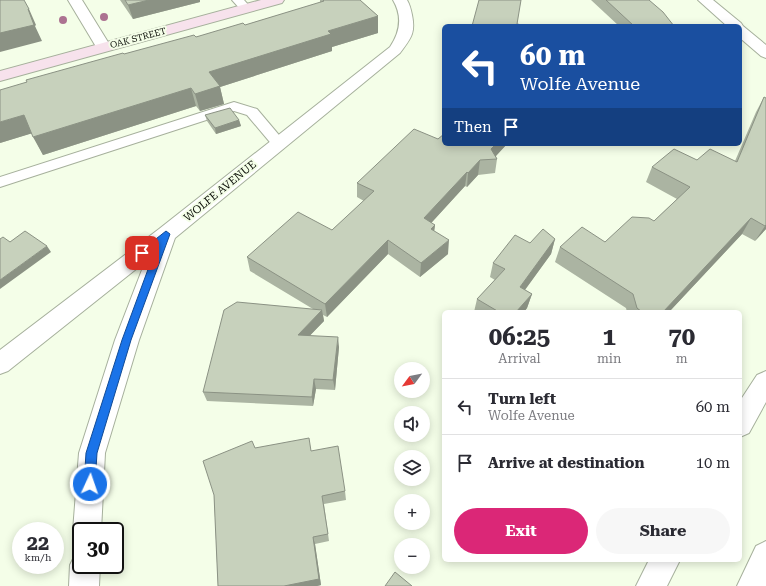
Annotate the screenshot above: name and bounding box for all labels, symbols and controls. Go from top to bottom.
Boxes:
street label: OAK STREET [109,26,167,50]
text: 60 m [520,39,585,72]
icon: left [454,40,506,92]
text: Wolfe Avenue [520,73,640,94]
icon: arrive [500,116,522,138]
text: Then [454,118,492,136]
street label: WOLFE AVENUE [181,158,259,224]
pin [125,236,159,270]
icon: arrive [131,242,153,264]
text: 06:25 [489,323,550,351]
text: 1 [602,323,616,351]
text: 70 [668,323,695,351]
text: Arrival [498,351,541,366]
text: min [597,351,621,366]
text: m [676,351,688,366]
north arrow [394,362,430,398]
map controls [394,362,430,574]
text: Turn left [488,390,556,408]
icon: left [454,396,476,418]
text: 60 m [696,398,730,416]
button: sound [394,406,430,442]
text: Wolfe Avenue [488,408,575,423]
button: layers [394,450,430,486]
icon: arrive [454,452,476,474]
text: Arrive at destination [488,454,644,472]
text: 10 m [696,454,730,472]
position arrow [69,463,111,505]
button: + [394,494,430,530]
button: Exit [454,508,588,554]
button: Share [596,508,730,554]
speed limit sign: 30 [72,522,124,574]
text: 22 [27,531,49,555]
button: − [394,538,430,574]
text: km/h [25,552,51,563]

